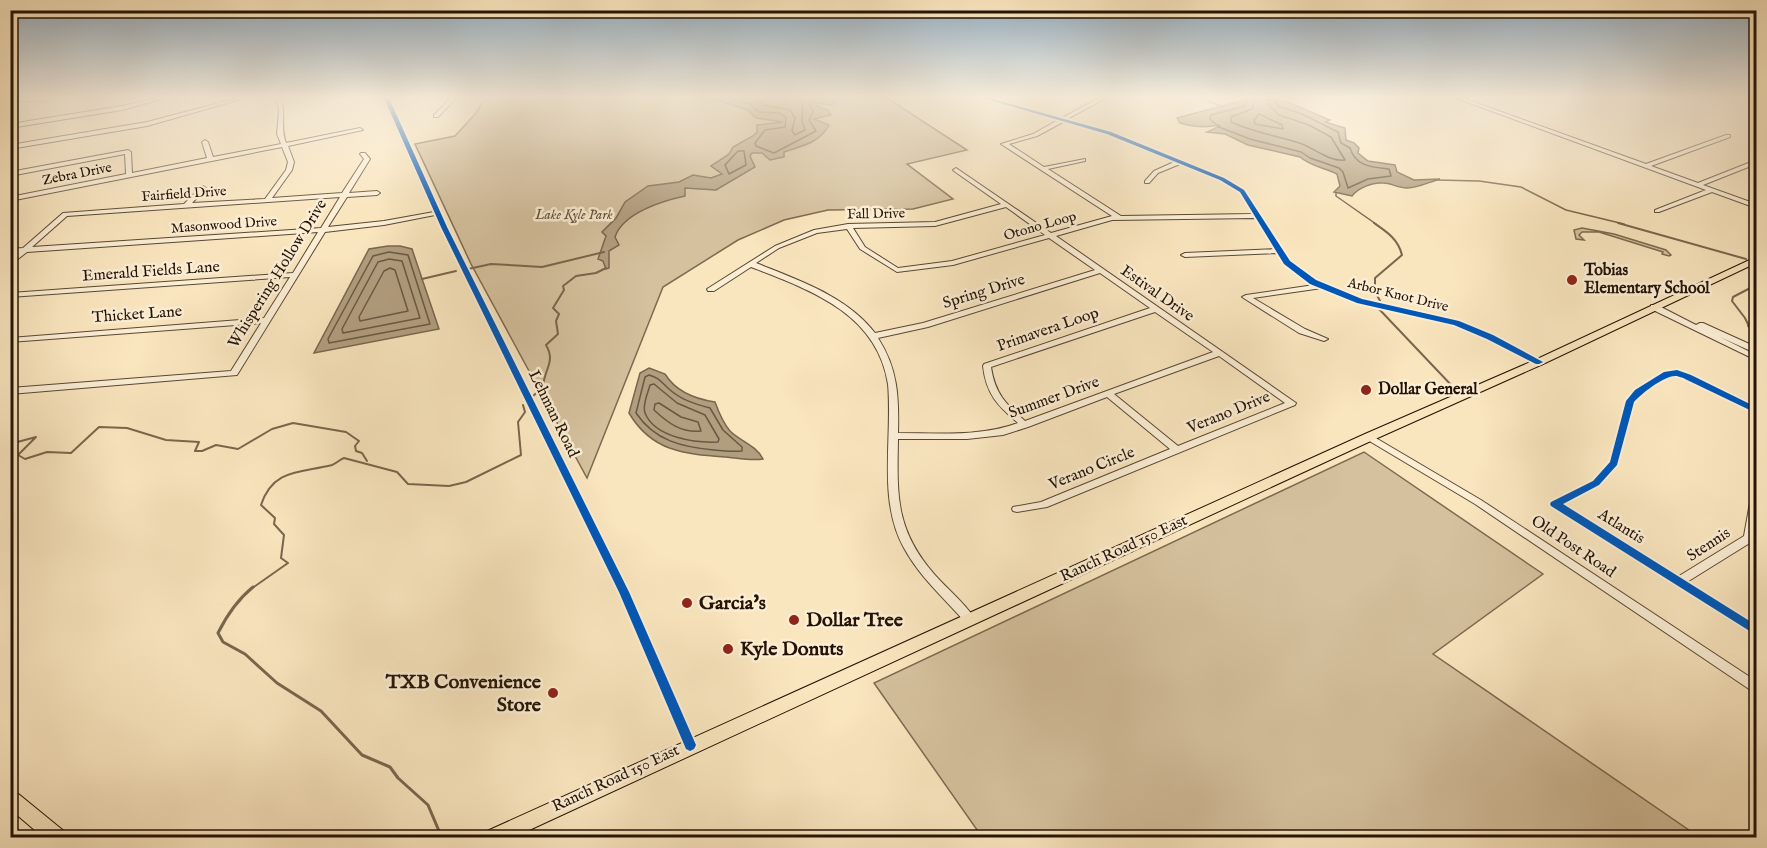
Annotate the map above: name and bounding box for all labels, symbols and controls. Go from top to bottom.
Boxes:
street label: Zebra Drive [41,158,114,190]
street label: Fairfield Drive [141,182,228,206]
street label: Whispering Hollow Drive [224,196,332,352]
street label: Fall Drive [847,204,906,224]
park label: Lake Kyle Park [534,206,613,224]
street label: Otono Loop [1002,207,1079,245]
street label: Masonwood Drive [170,212,278,238]
street label: Emerald Fields Lane [82,257,220,287]
street label: Estival Drive [1116,261,1198,327]
place label: Tobias Elementary School [1583,261,1710,299]
street label: Spring Drive [940,270,1028,314]
marker: Tobias Elementary School [1565,273,1579,287]
street label: Arbor Knot Drive [1345,274,1451,316]
street label: Thicket Lane [91,302,183,328]
street label: Primavera Loop [994,303,1102,357]
street label: Lehman Road [523,367,583,461]
street label: Summer Drive [1006,372,1102,424]
place label: Dollar General [1378,380,1478,400]
marker: Dollar General [1359,383,1373,397]
street label: Verano Drive [1184,387,1273,439]
street label: Verano Circle [1045,443,1138,496]
street label: Atlantis [1593,504,1648,549]
street label: Ranch Road 150 East [1057,511,1191,587]
street label: Old Post Road [1527,511,1620,583]
street label: Stennis [1683,523,1735,566]
place label: Garcia's [699,591,766,616]
marker: Garcia's [680,596,694,610]
place label: Dollar Tree [806,608,904,633]
marker: Dollar Tree [787,613,801,627]
place label: Kyle Donuts [740,637,843,662]
marker: Kyle Donuts [721,642,735,656]
place label: TXB Convenience Store [385,670,542,718]
marker: TXB Convenience Store [546,686,560,700]
street label: Ranch Road 150 East [549,741,683,817]

